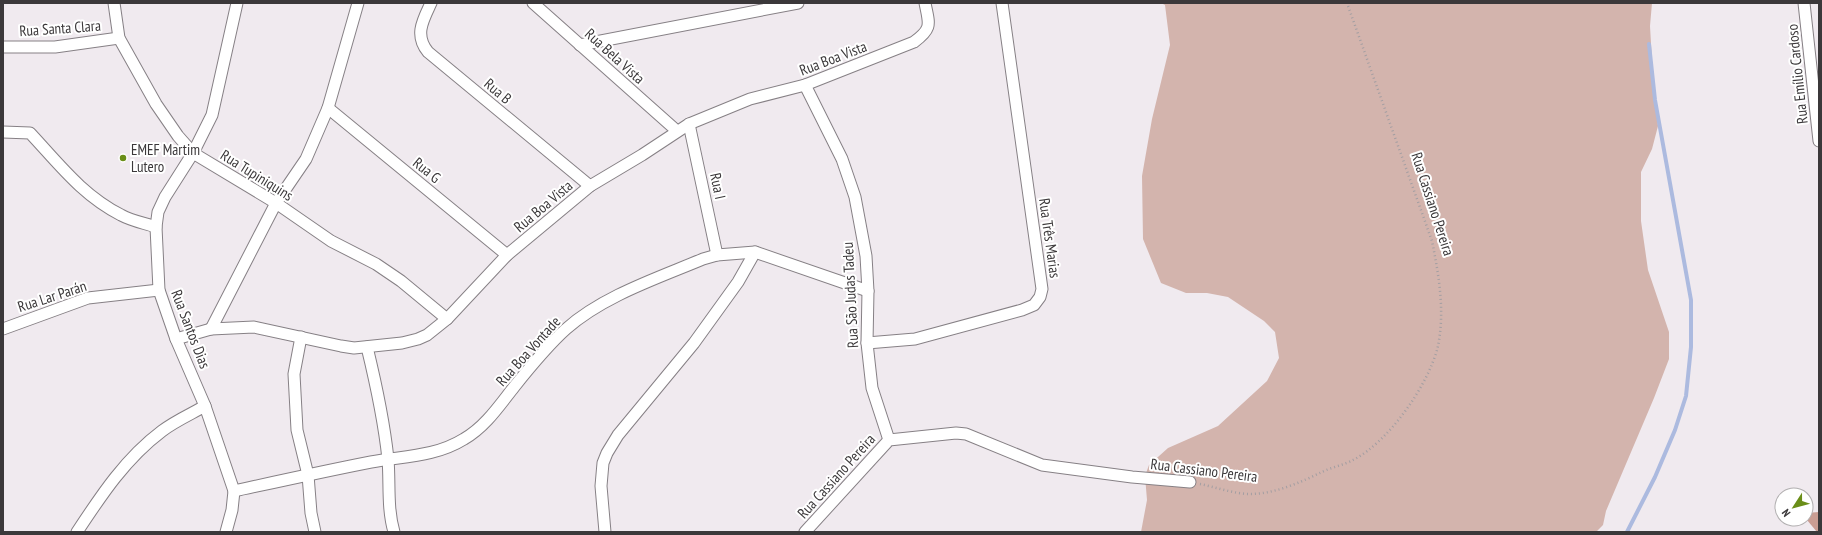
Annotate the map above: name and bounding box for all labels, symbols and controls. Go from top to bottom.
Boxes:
street label: Rua Santa Clara [19,16,101,40]
street label: Rua Emílio Cardoso [1782,23,1812,125]
street label: Rua Bela Vista [581,24,649,88]
street label: Rua Boa Vista [797,36,869,80]
street label: Rua B [480,74,516,108]
place label: EMEF Martim Lutero [131,140,200,176]
street label: Rua Tupiniquins [217,145,297,205]
street label: Rua Cassiano Pereira [1407,150,1459,258]
marker: EMEF Martim Lutero [118,153,128,163]
street label: Rua G [409,153,445,187]
street label: Rua I [706,171,730,201]
street label: Rua Boa Vista [510,176,576,236]
street label: Rua Três Marias [1035,197,1065,279]
street label: Rua São Judas Tadeu [838,242,862,348]
street label: Rua Lar Parán [15,276,89,316]
street label: Rua Santos Dias [167,287,215,371]
street label: Rua Boa Vontade [492,312,564,390]
street label: Rua Cassiano Pereira [793,430,879,522]
street label: Rua Cassiano Pereira [1150,454,1258,486]
north arrow [1774,487,1814,527]
text: N [1778,506,1793,519]

